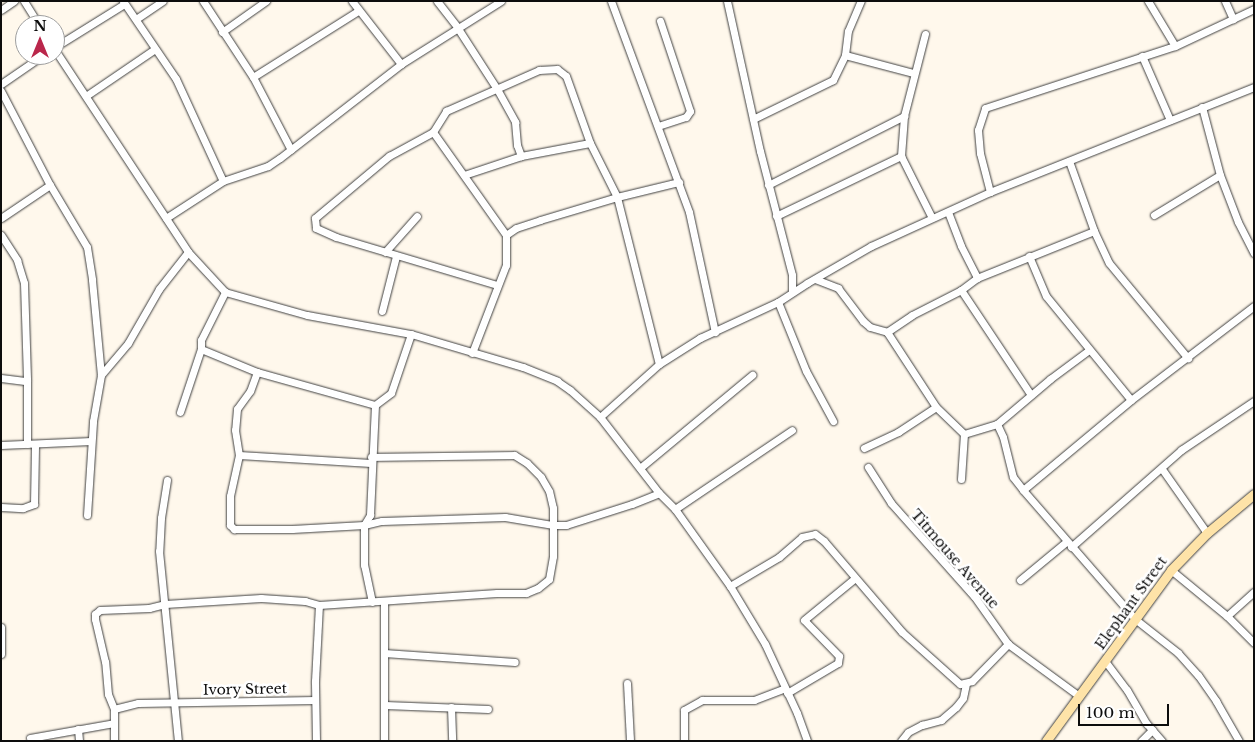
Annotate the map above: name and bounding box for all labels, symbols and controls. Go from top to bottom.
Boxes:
north arrow [15,15,65,65]
text: N [33,17,47,35]
street label: Titmouse Avenue [907,506,1003,612]
street label: Elephant Street [1092,553,1170,653]
street label: Ivory Street [203,680,287,698]
scale bar [1080,694,1171,726]
text: 100 m [1086,703,1135,722]

